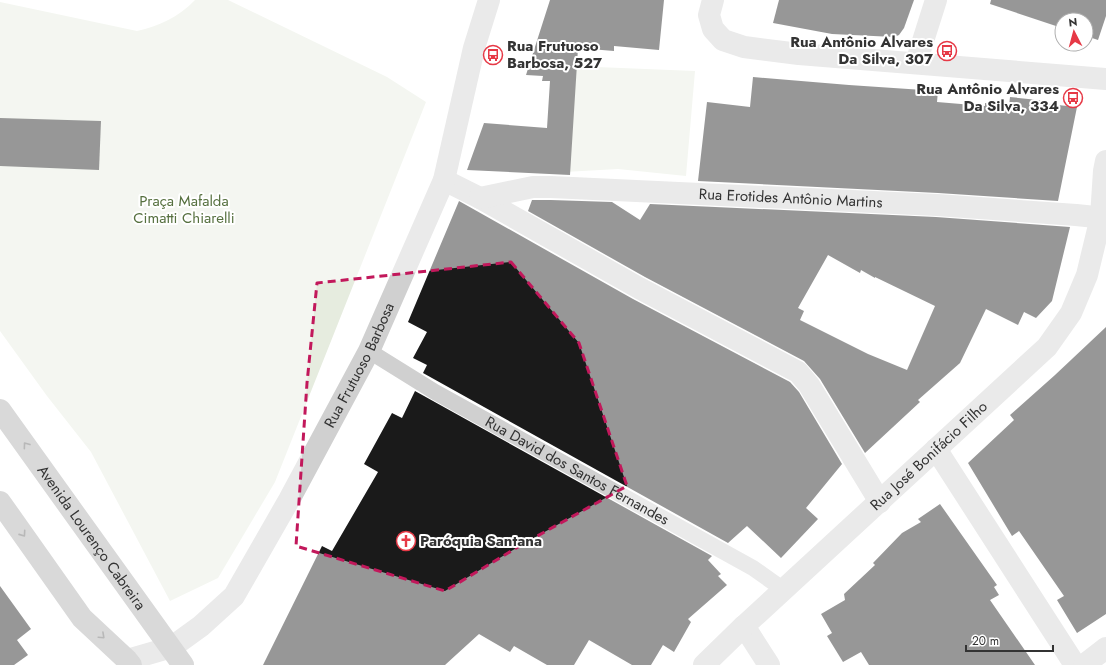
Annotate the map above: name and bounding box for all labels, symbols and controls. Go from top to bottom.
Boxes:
north arrow [1054,12,1094,52]
text: N [1068,14,1078,30]
place label: Rua Antônio Alvares Da Silva, 307 [790,31,934,70]
place label: Rua Frutuoso Barbosa, 527 [507,35,603,74]
bus stop icon: Rua Antônio Alvares Da Silva, 307 [936,40,958,62]
bus stop icon: Rua Frutuoso Barbosa, 527 [482,44,504,66]
place label: Rua Antônio Alvares Da Silva, 334 [916,78,1059,117]
bus stop icon: Rua Antônio Alvares Da Silva, 334 [1062,87,1084,109]
street label: Rua Erotides Antônio Martins [698,183,883,213]
park label: Praça Mafalda Cimatti Chiarelli [133,190,235,229]
street label: Rua Frutuoso Barbosa [319,299,400,432]
street label: Rua José Bonifácio Filho [865,396,992,516]
street label: Rua David dos Santos Fernandes [481,411,673,530]
one-way arrow [24,443,31,450]
street label: Avenida Lourenço Cabreira [32,461,151,615]
one-way arrow [18,529,25,536]
church icon: Paróquia Santana [395,530,417,552]
place label: Paróquia Santana [420,530,542,552]
scale bar [966,627,1053,653]
one-way arrow [97,631,105,639]
text: 20 m [972,632,999,650]

